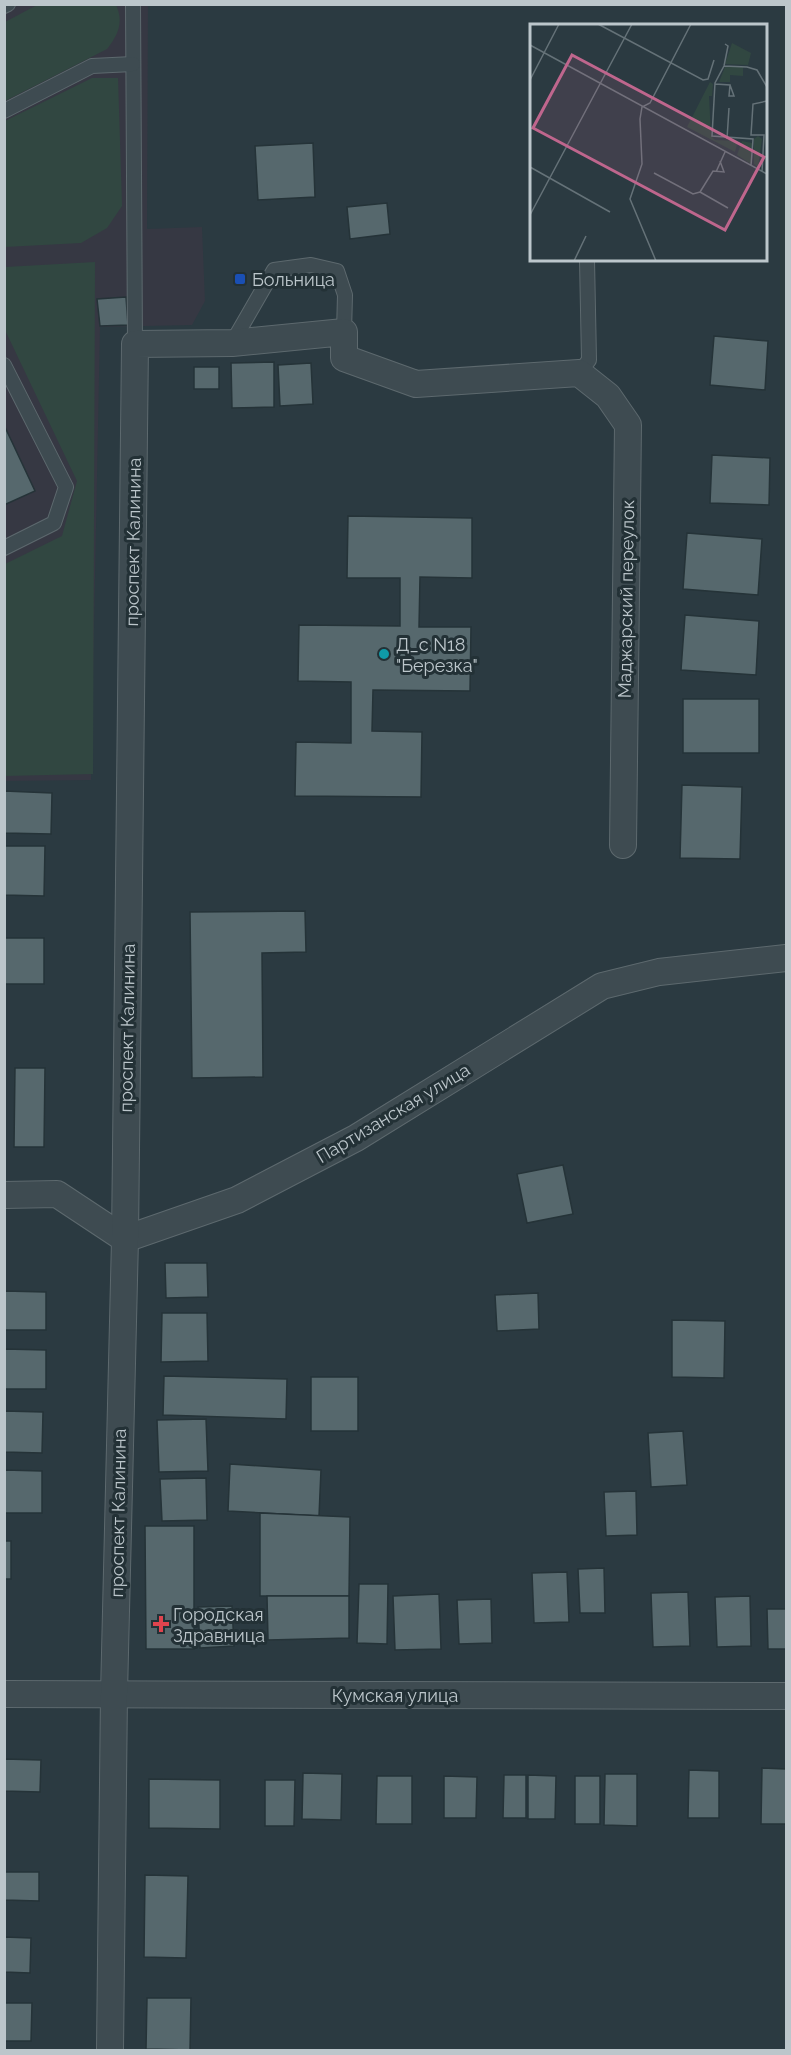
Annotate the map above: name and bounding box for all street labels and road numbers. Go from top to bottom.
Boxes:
street label: проспект Калинина [121,457,145,627]
street label: Маджарский переулок [614,500,638,698]
street label: проспект Калинина [115,943,139,1113]
street label: Партизанская улица [313,1059,473,1167]
street label: проспект Калинина [106,1428,130,1598]
street label: Кумская улица [332,1685,458,1706]

